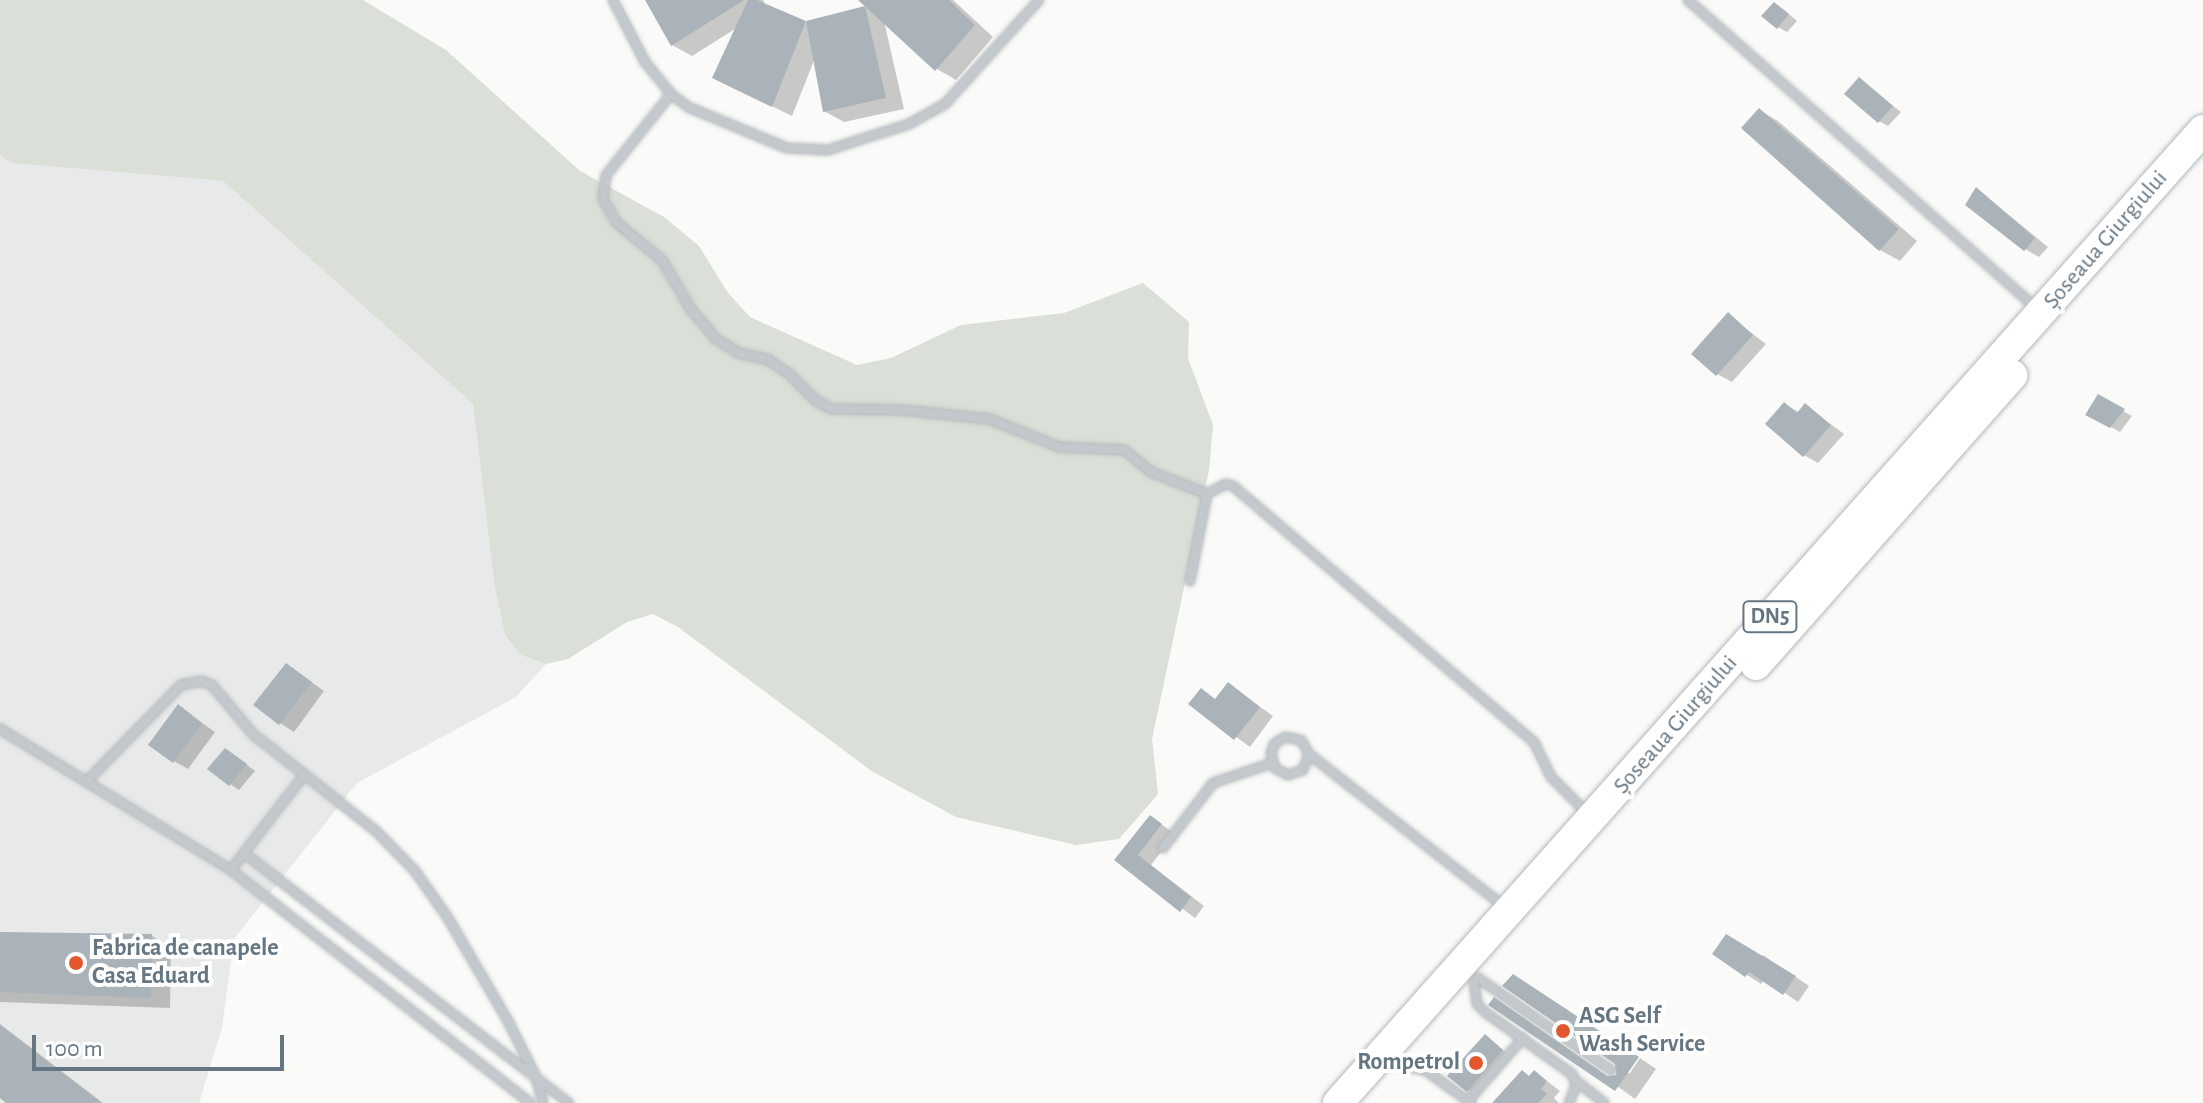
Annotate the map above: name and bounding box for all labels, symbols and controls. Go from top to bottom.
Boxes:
street label: Șoseaua Giurgiului [2038,165,2174,315]
road number: DN5 [1742,599,1798,635]
street label: Șoseaua Giurgiului [1608,650,1744,800]
place label: Fabrica de canapele Casa Eduard [92,935,279,991]
marker: Fabrica de canapele Casa Eduard [67,954,85,972]
place label: ASG Self Wash Service [1579,1003,1705,1059]
scale bar [36,1019,288,1069]
marker: ASG Self Wash Service [1554,1022,1572,1040]
text: 100 m [46,1037,103,1061]
place label: Rompetrol [1357,1049,1460,1077]
marker: Rompetrol [1467,1054,1485,1072]

